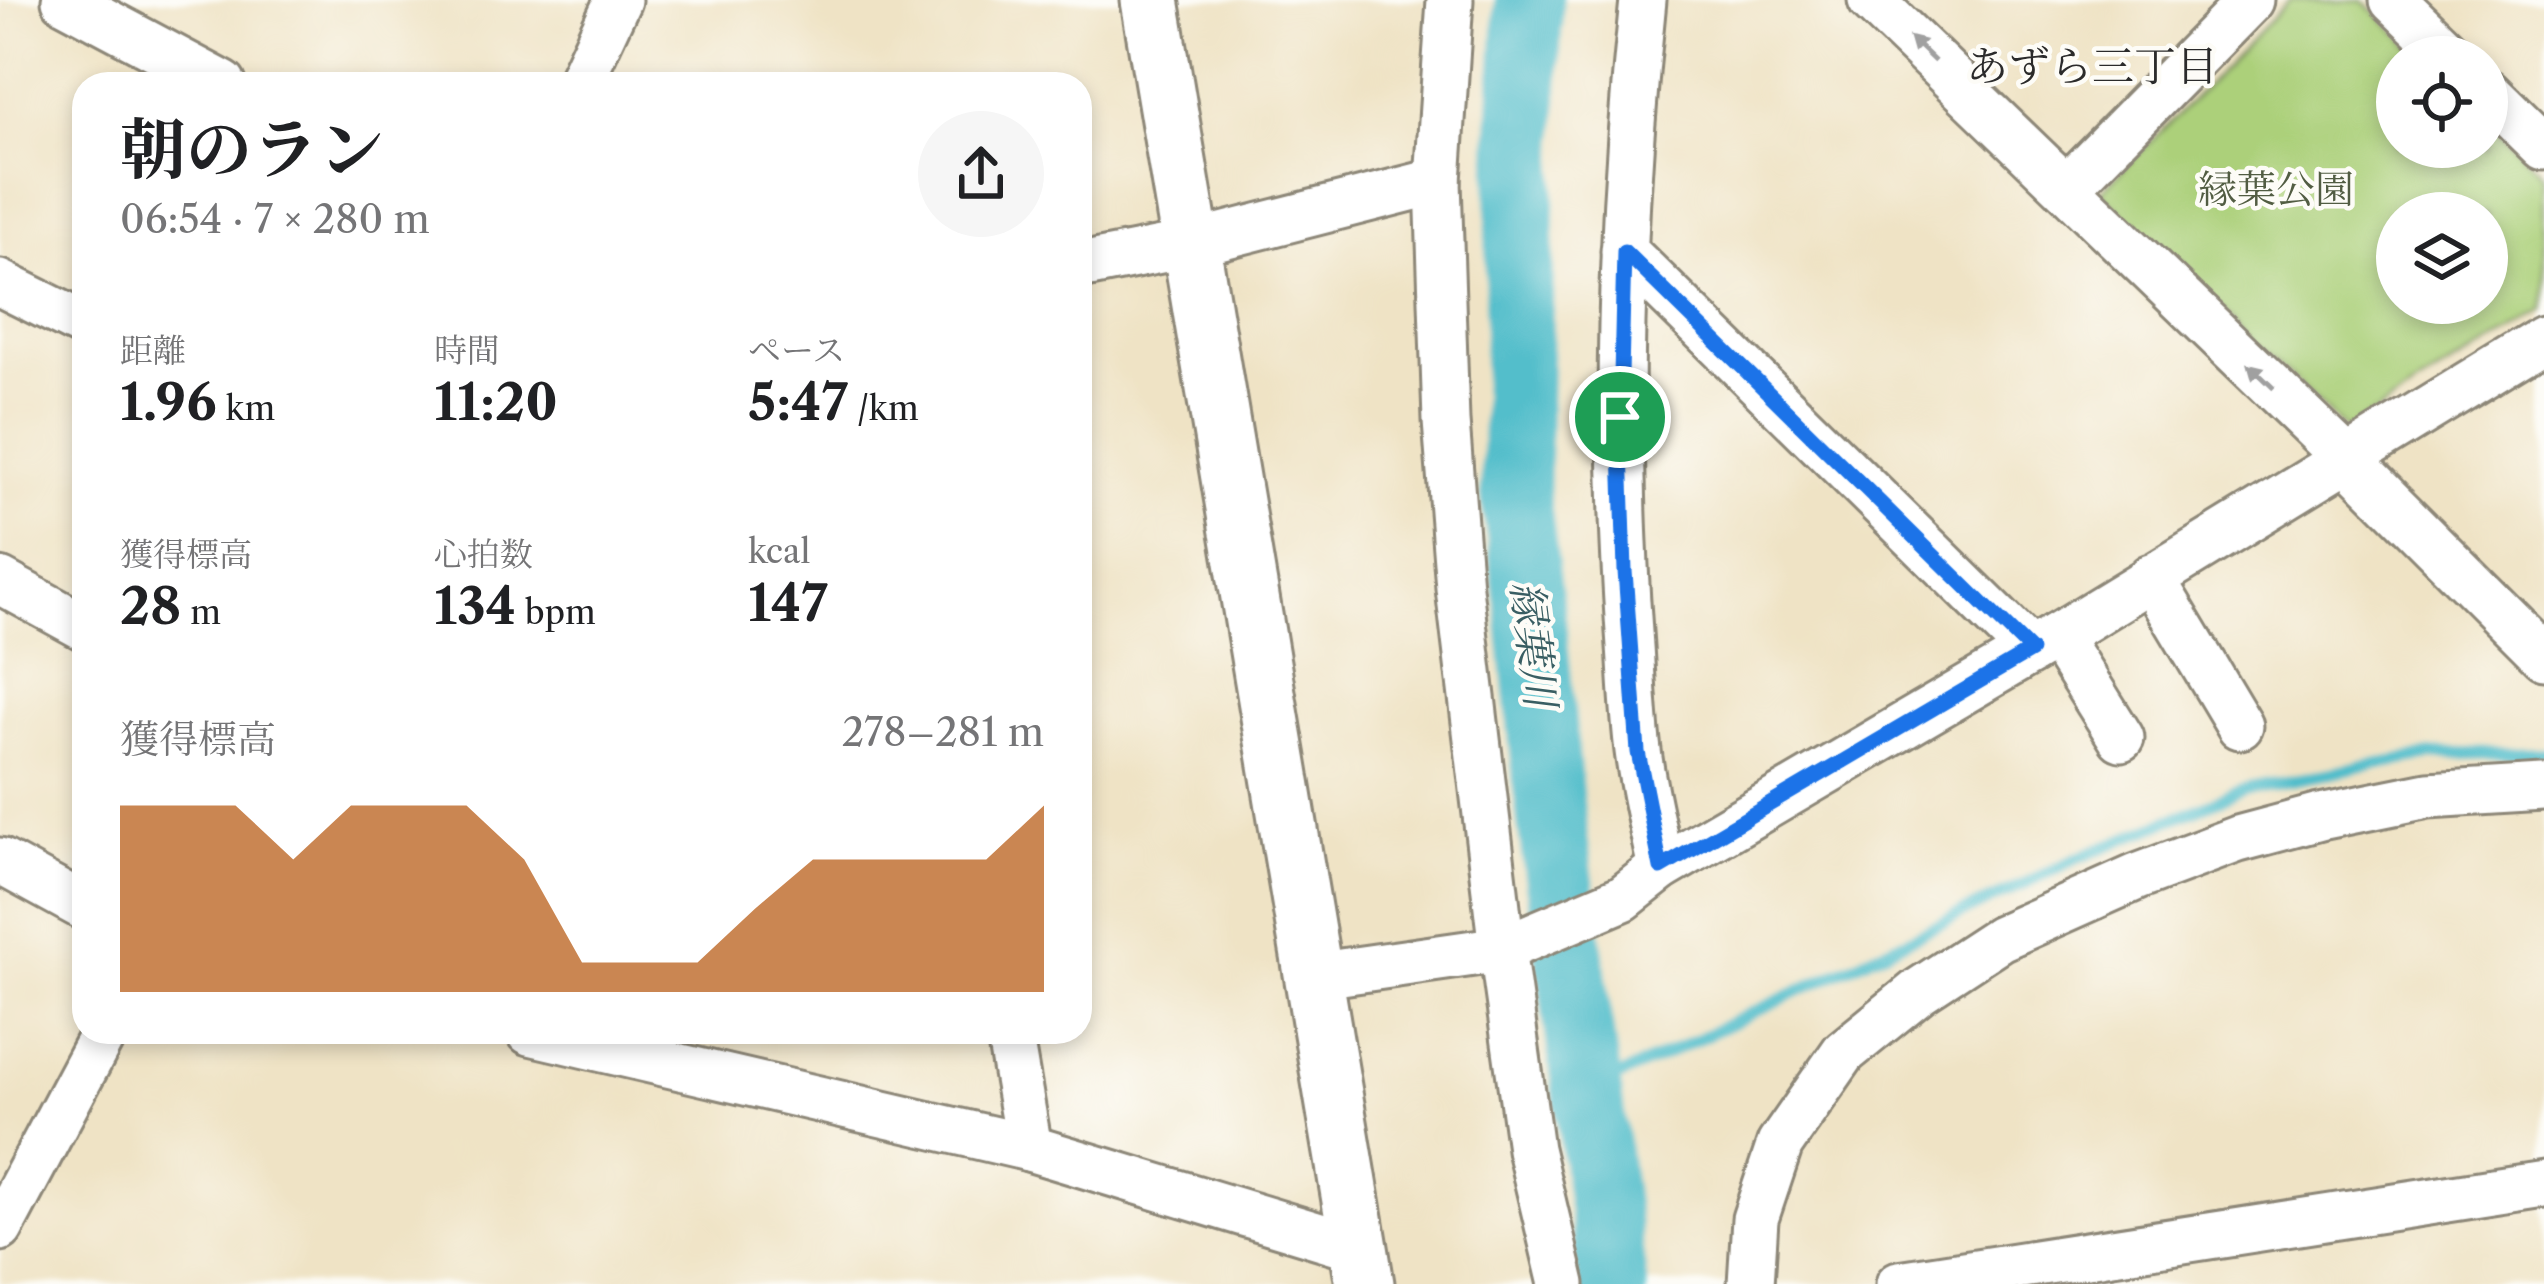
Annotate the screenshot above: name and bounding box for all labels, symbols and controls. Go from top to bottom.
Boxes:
one-way arrow [1907,35,1936,63]
map controls [2376,36,2508,324]
button: locate [2376,36,2508,168]
district label: あずら三丁目 [1966,40,2218,92]
text: 朝のラン [120,109,384,190]
button: share [918,111,1044,237]
park label: 縁葉公園 [2198,165,2354,213]
button: layers [2376,192,2508,324]
text: 06:54 · 7 × 280 m [120,195,430,243]
text: 距離 [120,330,186,371]
text: 時間 [434,330,500,371]
text: ペース [748,330,845,371]
one-way arrow [2247,362,2276,390]
pin [1569,366,1671,468]
text: 1.96 [120,371,217,433]
text: 11:20 [434,371,558,433]
text: 5:47 [748,371,848,433]
icon: arrive [1587,384,1653,450]
text: km [217,388,275,429]
text: /km [848,388,919,429]
text: kcal [748,531,810,572]
text: 獲得標高 [120,534,252,575]
text: 心拍数 [434,534,533,575]
text: 147 [748,572,828,634]
text: 28 [120,575,182,637]
text: 134 [434,575,516,637]
water label: 縁葉川 [1501,578,1568,714]
text: m [182,592,221,633]
text: bpm [516,592,596,633]
text: 278–281 m [842,708,1044,756]
text: 獲得標高 [120,715,276,763]

